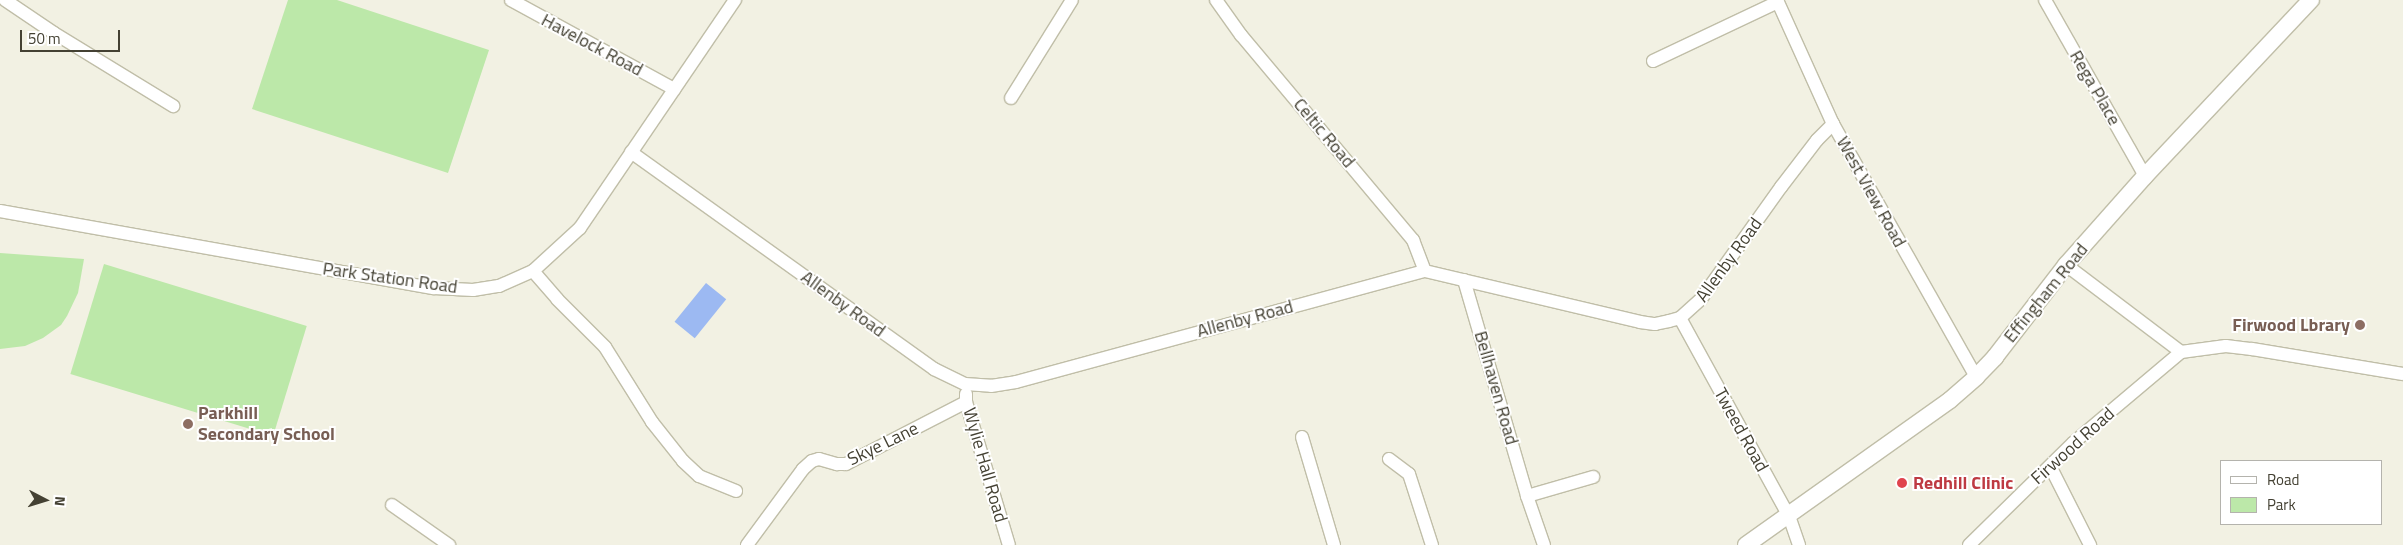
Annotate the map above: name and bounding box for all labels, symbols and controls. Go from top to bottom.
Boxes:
street label: Havelock Road [538,9,646,81]
scale bar [22,20,122,52]
text: 50 m [28,27,61,50]
street label: Rega Place [2065,47,2125,129]
street label: Celtic Road [1289,94,1359,172]
street label: West View Road [1832,133,1910,251]
street label: Allenby Road [1691,214,1767,306]
street label: Effingham Road [1999,239,2093,347]
street label: Park Station Road [321,258,459,298]
street label: Allenby Road [797,266,889,342]
street label: Allenby Road [1195,296,1295,342]
place label: Firwood Lbrary [2232,314,2350,336]
marker: Firwood Lbrary [2354,319,2366,331]
street label: Bellhaven Road [1469,329,1523,447]
street label: Tweed Road [1709,384,1773,476]
place label: Parkhill Secondary School [198,403,335,446]
street label: Firwood Road [2027,403,2119,489]
street label: Wylie Hall Road [958,405,1012,525]
marker: Parkhill Secondary School [182,418,194,430]
street label: Skye Lane [844,418,922,470]
legend [2220,460,2383,525]
text: Road [2267,468,2299,491]
place label: Redhill Clinic [1913,472,2013,494]
north arrow [20,475,70,525]
marker: Redhill Clinic [1895,476,1909,490]
text: Park [2267,493,2296,516]
text: N [50,496,71,507]

